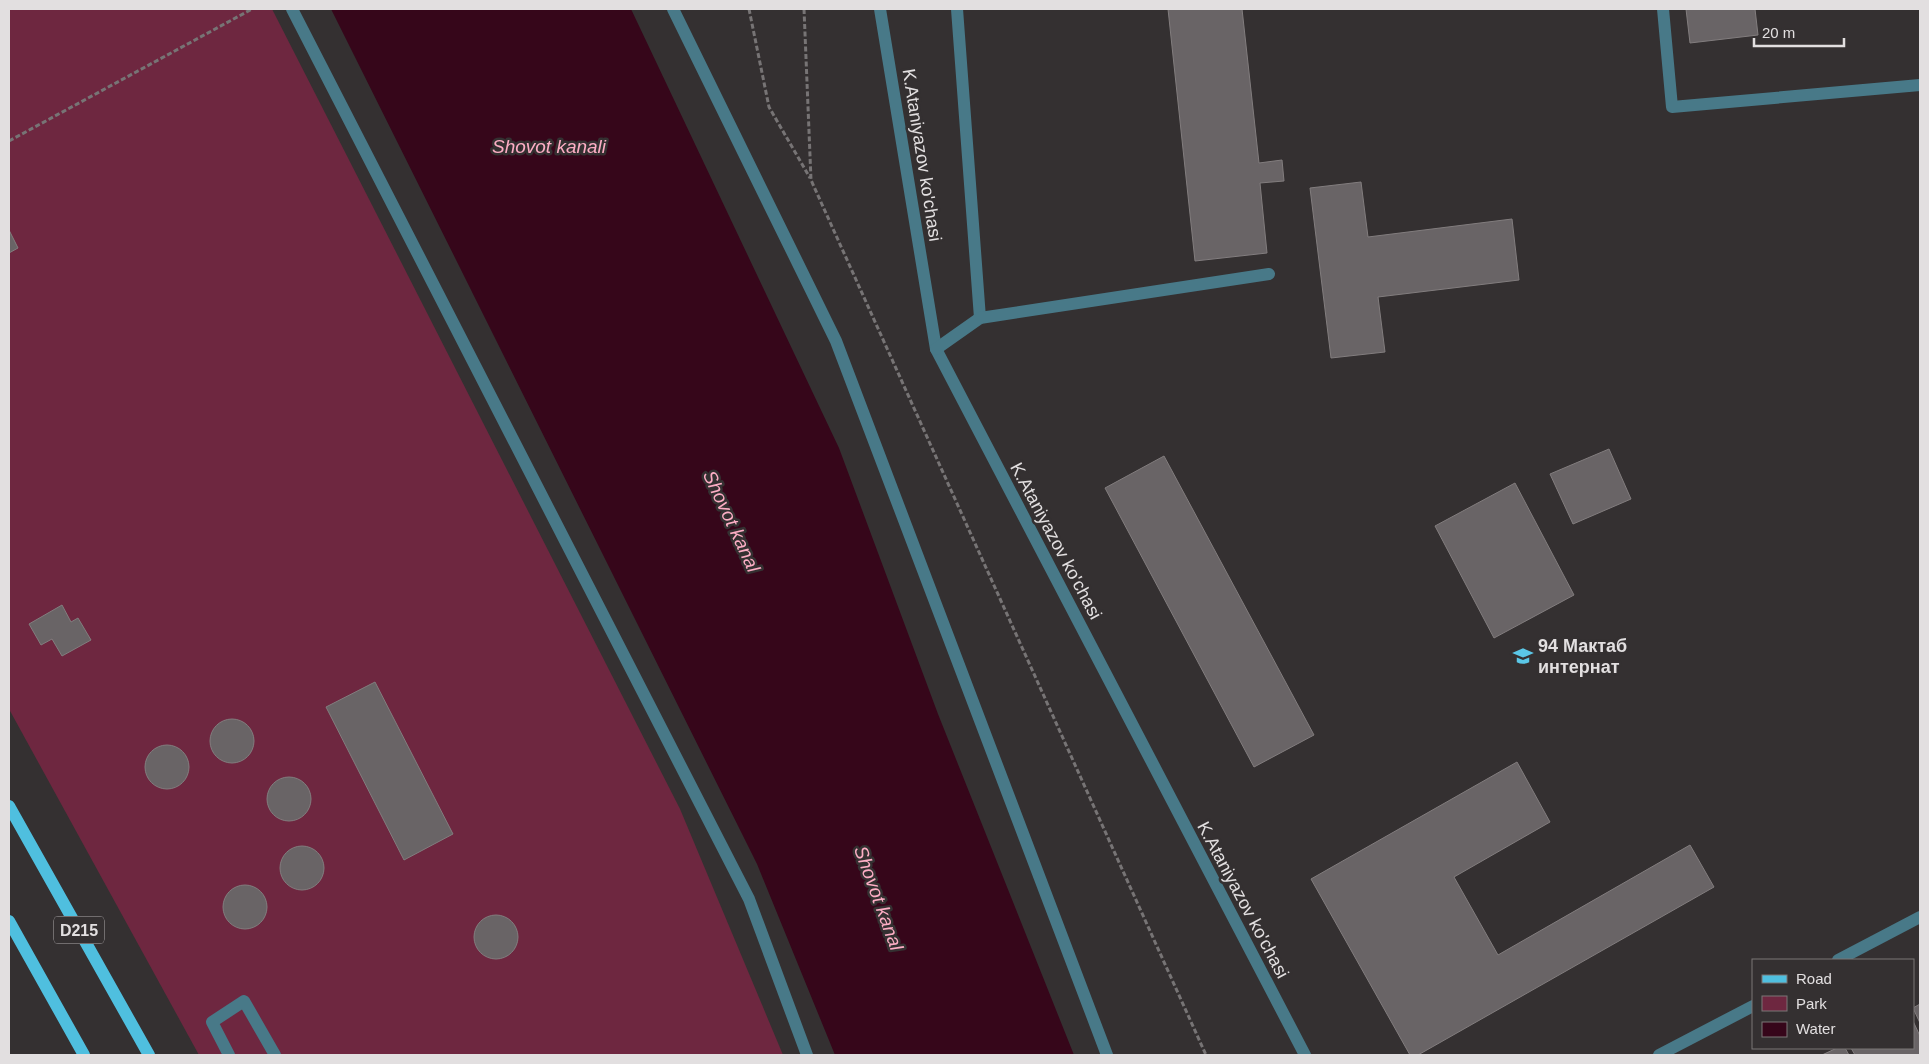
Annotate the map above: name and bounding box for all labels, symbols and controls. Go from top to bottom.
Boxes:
scale bar [1754,15,1844,47]
text: 20 m [1762,24,1795,41]
street label: K.Ataniyazov ko'chasi [898,67,946,243]
water label: Shovot kanali [492,136,607,157]
street label: K.Ataniyazov ko'chasi [1006,459,1106,623]
water label: Shovot kanal [699,467,765,576]
place label: 94 Мактаб интернат [1538,636,1627,677]
school or university icon: 94 Мактаб интернат [1512,645,1534,667]
street label: K.Ataniyazov ko'chasi [1193,818,1293,982]
water label: Shovot kanal [850,843,907,954]
road number: D215 [54,916,104,944]
legend [1752,959,1914,1049]
text: Road [1796,970,1832,987]
text: Park [1796,995,1827,1012]
text: Water [1796,1020,1835,1037]

